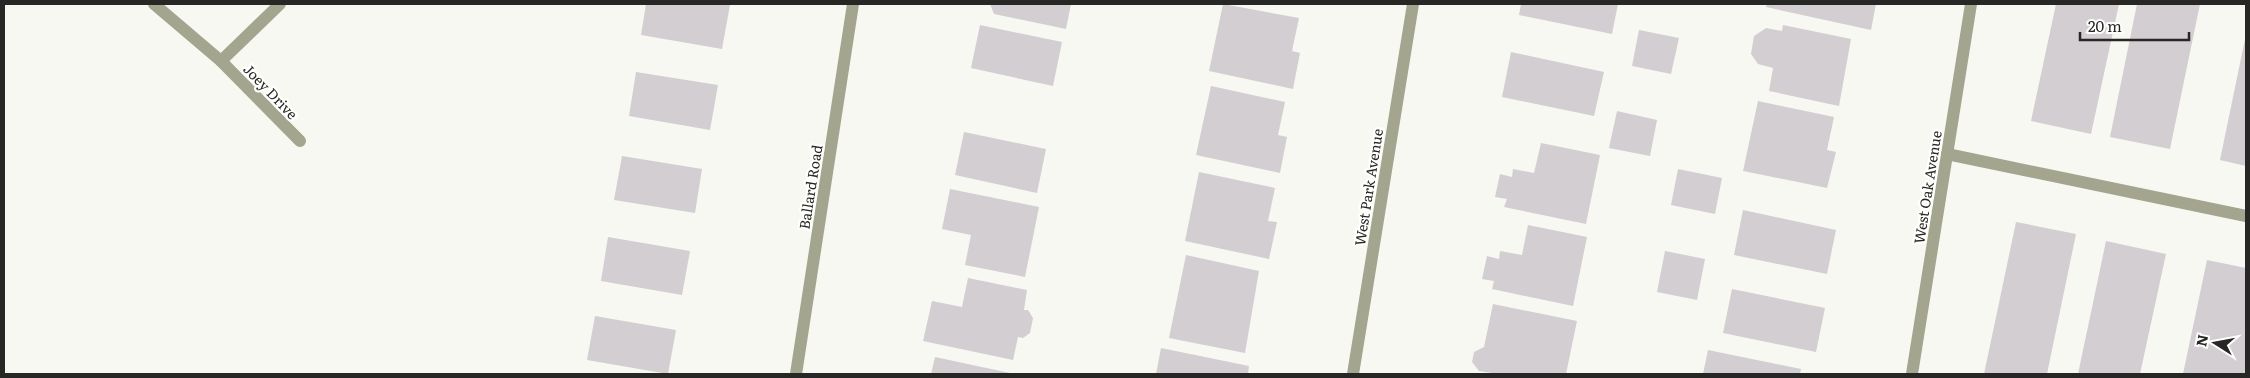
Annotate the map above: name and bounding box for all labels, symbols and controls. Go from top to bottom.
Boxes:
scale bar [2080,10,2189,42]
text: 20 m [2088,14,2122,37]
street label: Joey Drive [239,59,303,123]
street label: West Park Avenue [1349,127,1387,247]
street label: West Oak Avenue [1908,129,1946,245]
street label: Ballard Road [793,143,827,231]
north arrow [2190,318,2240,368]
text: N [2190,332,2212,348]

